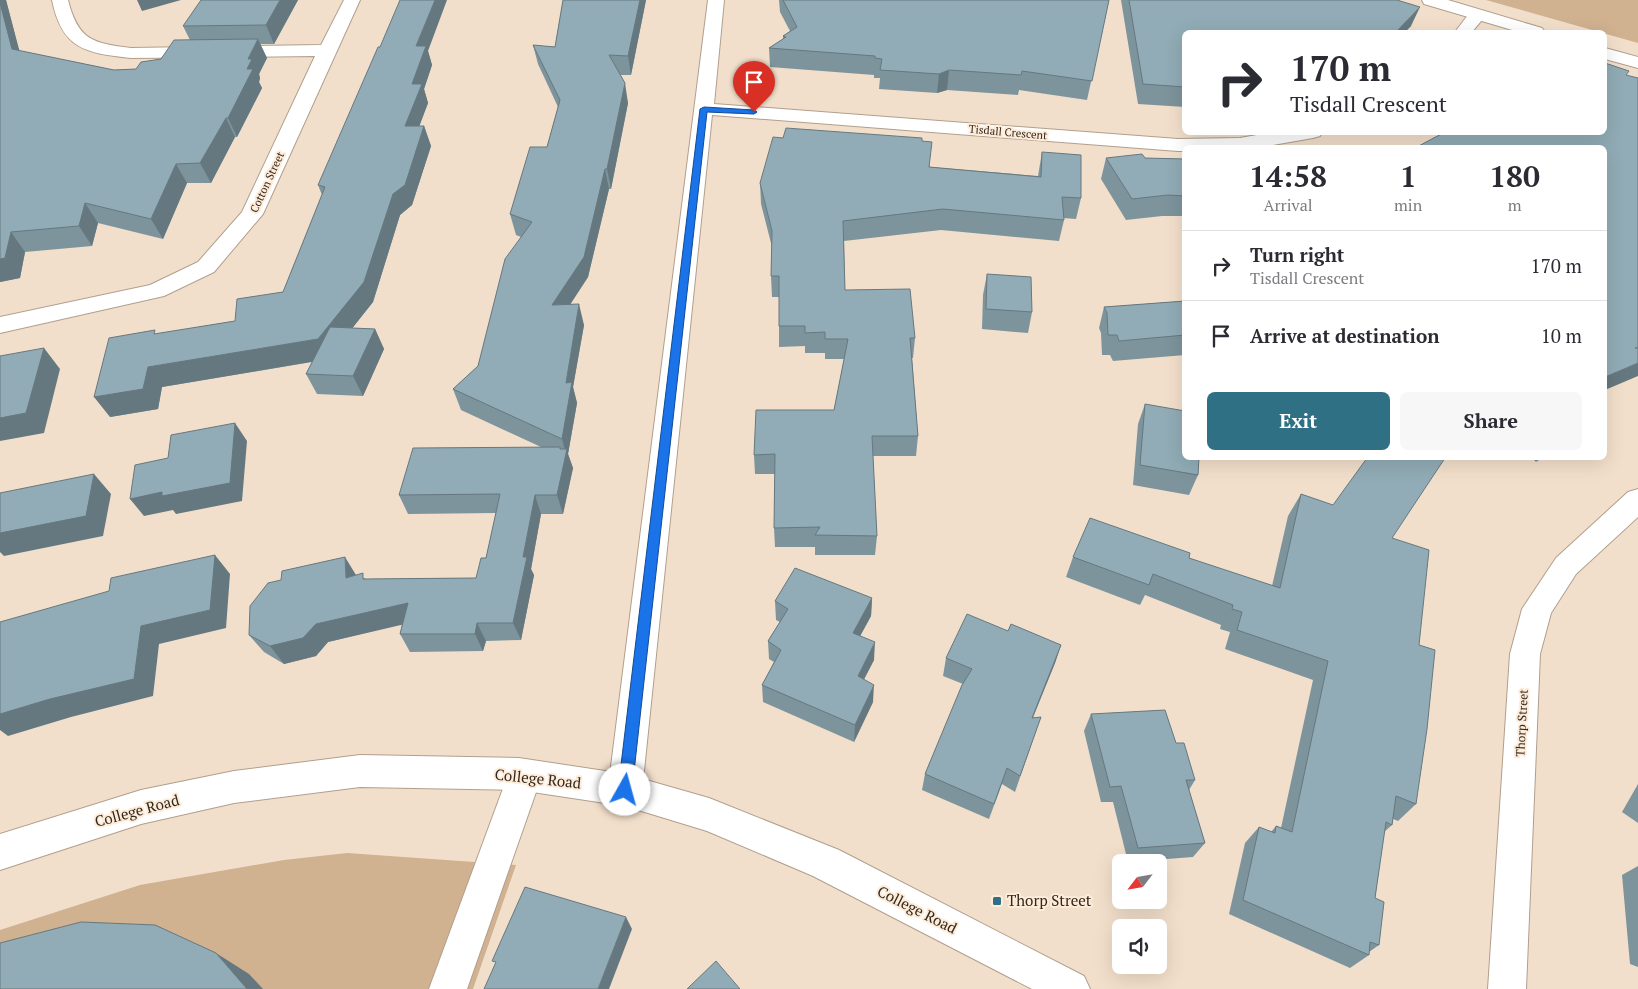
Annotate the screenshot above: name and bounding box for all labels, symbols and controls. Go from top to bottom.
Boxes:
text: 170 m [1290,45,1391,91]
icon: right [1207,50,1272,115]
pin [733,61,775,112]
icon: arrive [740,68,768,96]
text: Tisdall Crescent [1290,89,1447,118]
street label: Tisdall Crescent [968,122,1048,142]
street label: Cotton Street [247,149,287,215]
text: 14:58 [1249,156,1327,196]
text: 1 [1400,156,1417,196]
text: 180 [1489,156,1540,196]
text: Arrival [1263,194,1313,216]
text: min [1394,194,1422,216]
text: m [1508,194,1521,216]
text: Turn right [1250,242,1344,267]
icon: right [1207,252,1235,280]
text: 170 m [1531,253,1582,278]
text: Tisdall Crescent [1250,267,1364,289]
icon: arrive [1207,322,1235,350]
text: Arrive at destination [1250,323,1439,348]
text: 10 m [1541,323,1582,348]
button: Exit [1207,392,1390,450]
button: Share [1400,392,1582,450]
street label: Thorp Street [1512,688,1531,757]
position arrow [598,763,650,815]
street label: College Road [494,764,582,792]
street label: College Road [92,789,181,831]
north arrow [1112,854,1168,909]
map controls [1112,854,1167,974]
street label: College Road [874,881,961,938]
place label: Thorp Street [1007,890,1092,910]
marker: Thorp Street [991,895,1003,907]
button: sound [1112,919,1167,974]

